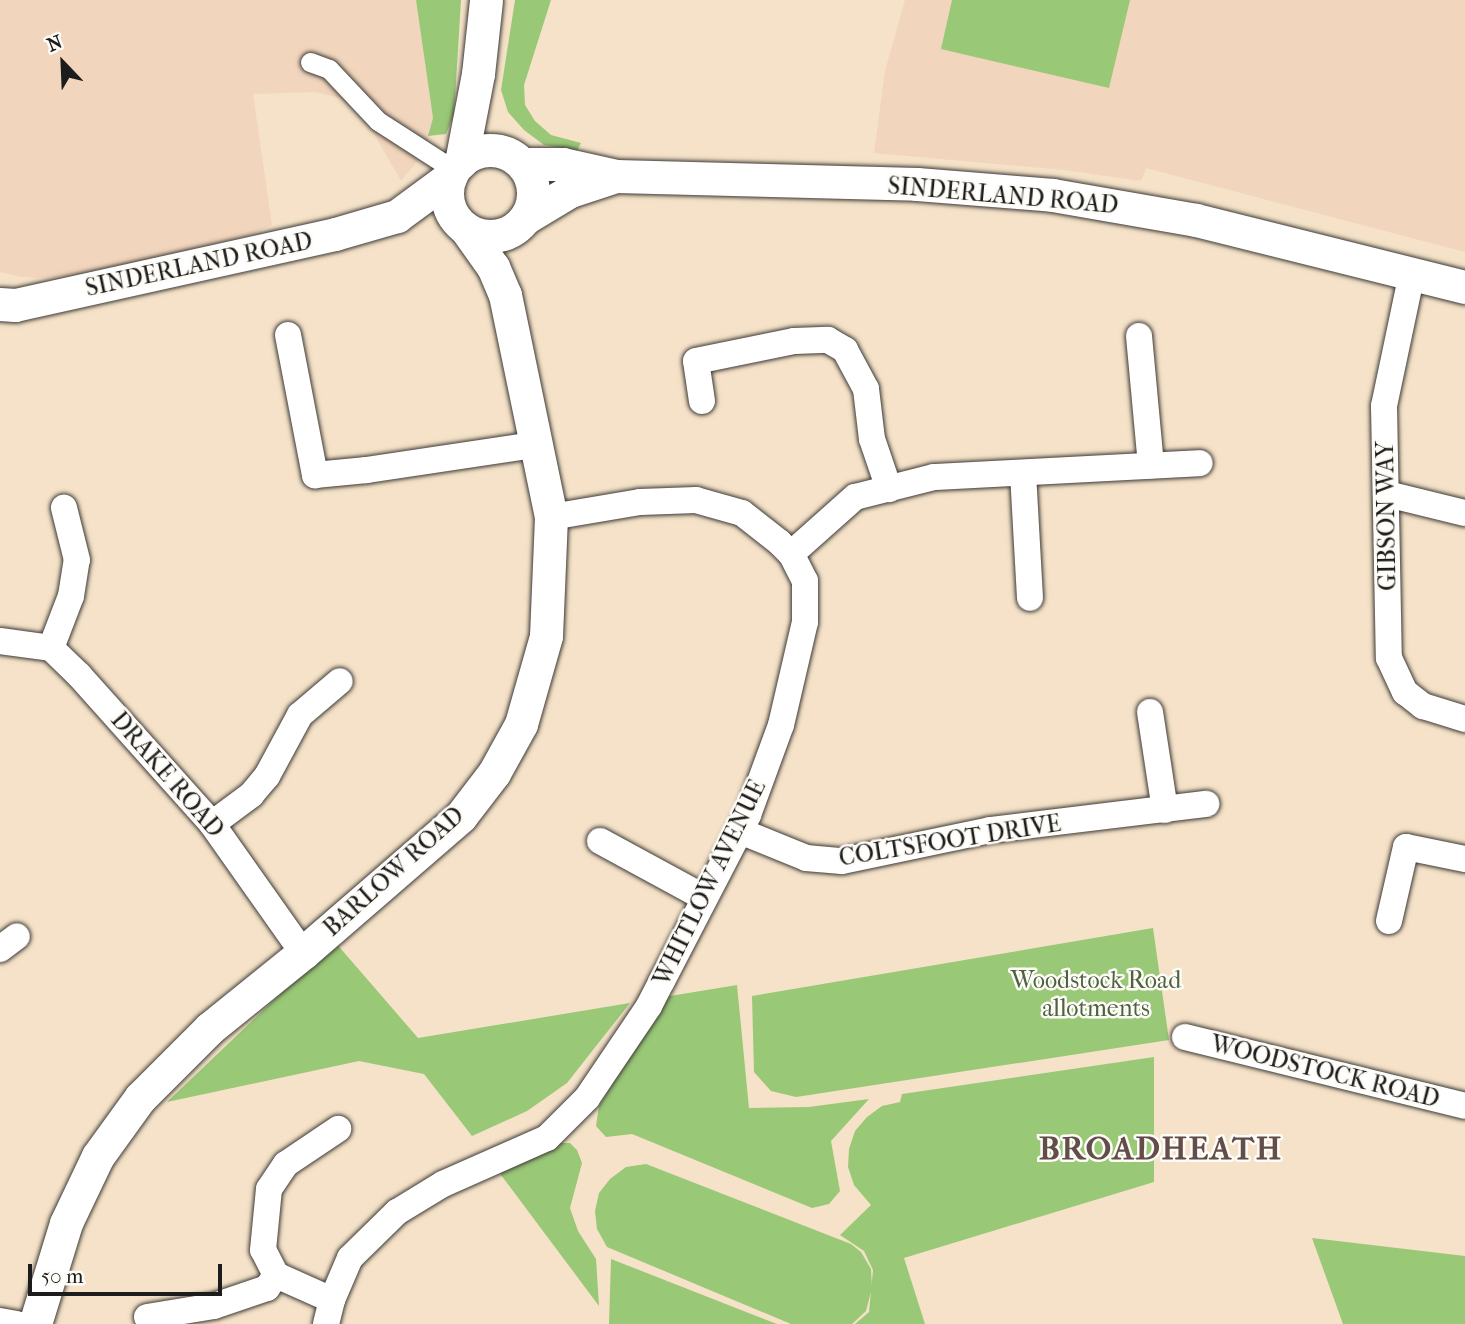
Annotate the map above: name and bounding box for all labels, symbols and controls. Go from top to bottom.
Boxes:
north arrow [28,28,98,98]
text: N [44,31,66,57]
street label: SINDERLAND ROAD [887,172,1119,220]
street label: SINDERLAND ROAD [83,227,315,303]
street label: GIBSON WAY [1371,441,1403,591]
street label: DRAKE ROAD [104,706,230,844]
street label: WHITLOW AVENUE [648,775,772,991]
street label: BARLOW ROAD [318,801,470,943]
street label: COLTSFOOT DRIVE [837,809,1063,873]
park label: Woodstock Road allotments [1011,967,1181,1023]
street label: WOODSTOCK ROAD [1208,1030,1442,1114]
district label: BROADHEATH [1040,1130,1282,1168]
scale bar [32,1250,226,1294]
text: 50 m [41,1264,84,1288]

